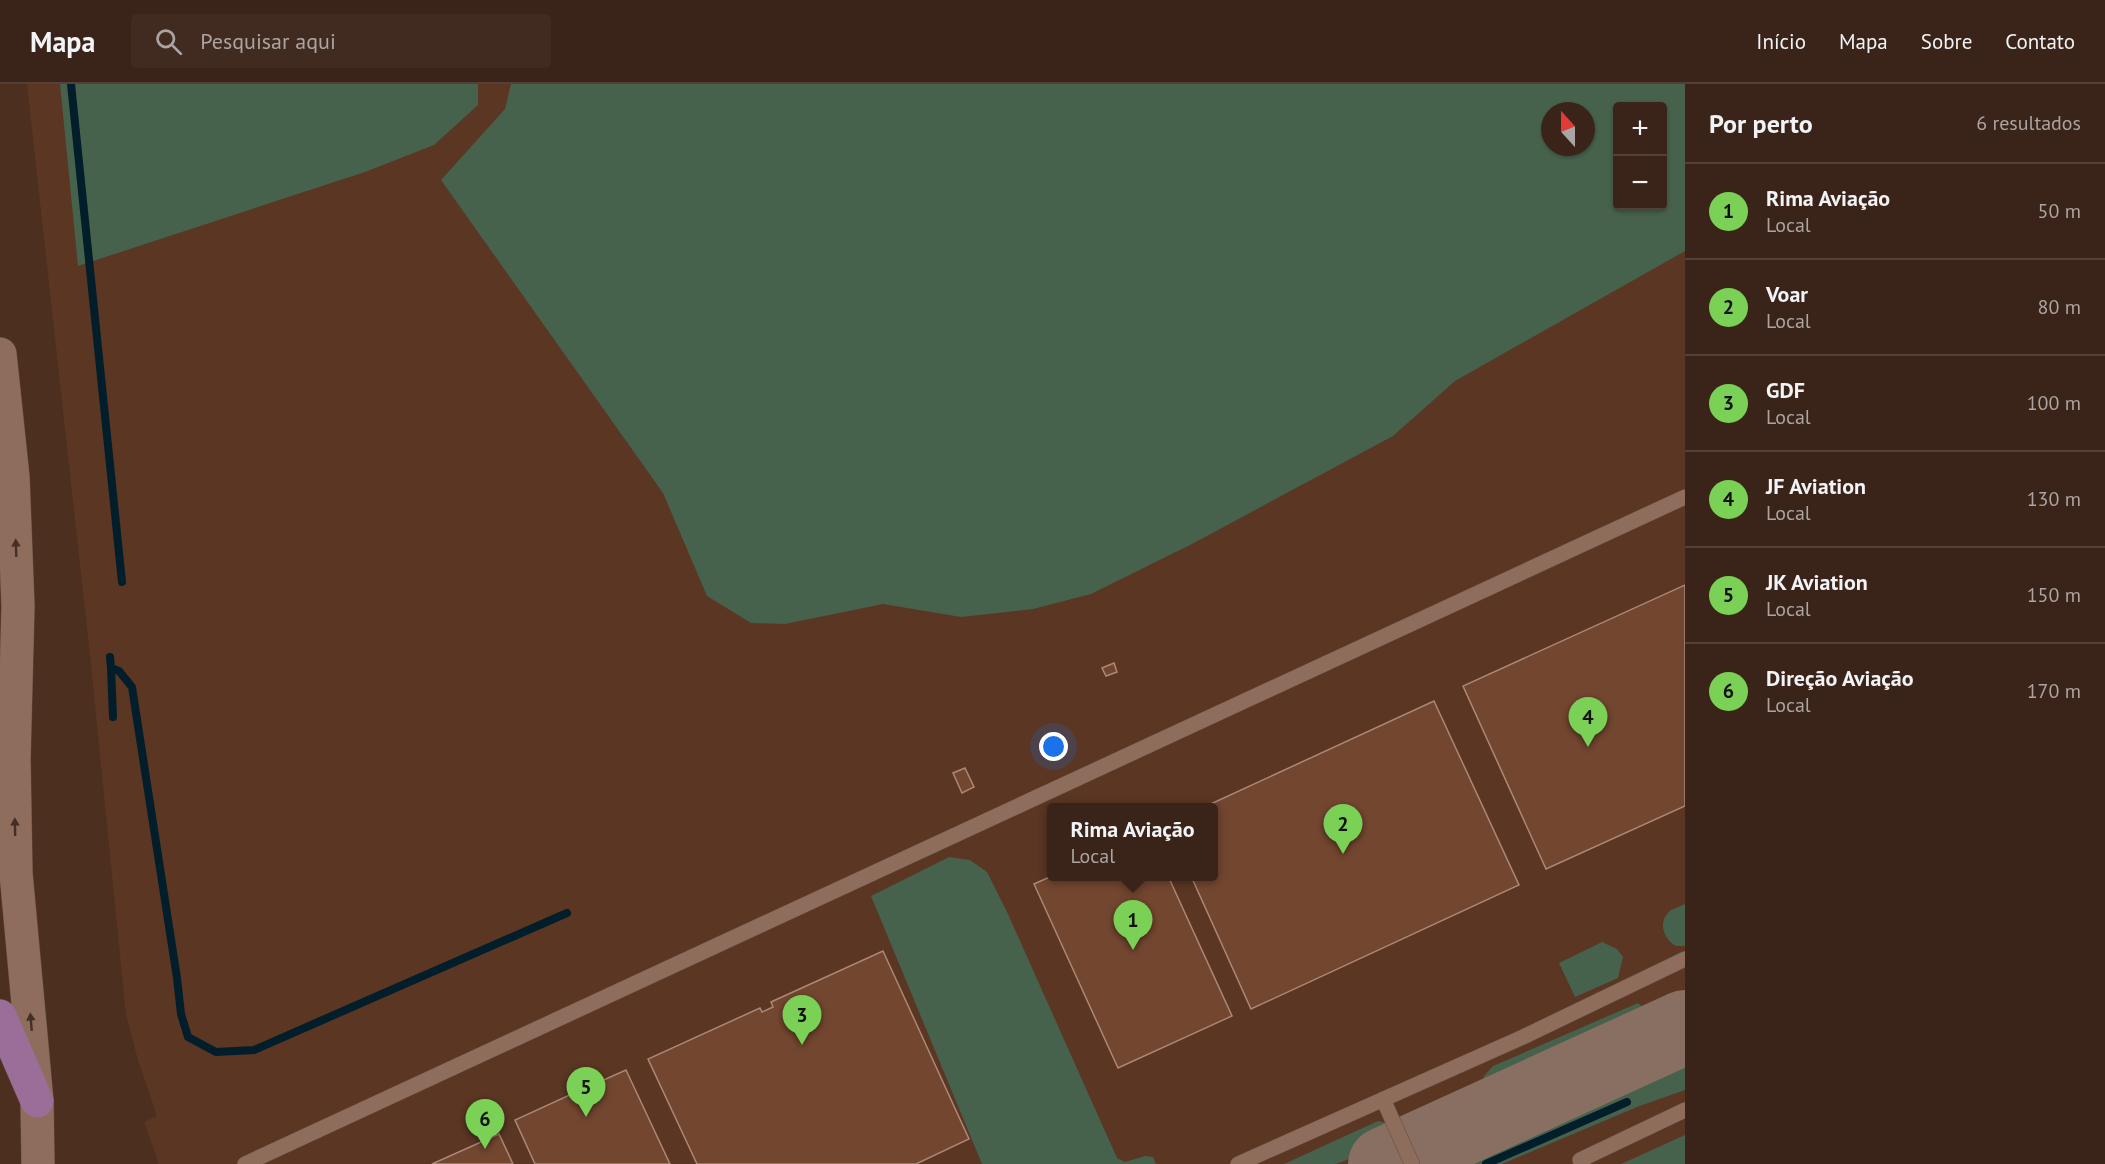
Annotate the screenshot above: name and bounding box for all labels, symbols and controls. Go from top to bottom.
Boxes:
search box [131,14,551,68]
text: Mapa [30,23,95,60]
icon: search [152,25,185,58]
text: Pesquisar aqui [200,27,336,55]
text: Início [1756,28,1806,55]
text: Mapa [1839,28,1888,55]
text: Sobre [1921,28,1972,55]
text: Contato [2005,28,2075,55]
north arrow [1541,102,1595,156]
map controls [1613,102,1667,210]
button: + [1613,102,1667,156]
text: Por perto [1709,107,1813,140]
text: 6 resultados [1976,110,2081,136]
button: − [1613,156,1667,210]
text: Rima Aviação [1766,184,1890,212]
text: 1 [1723,198,1734,224]
text: 50 m [2038,198,2081,224]
text: Local [1766,212,1811,238]
text: Voar [1766,280,1808,308]
text: 2 [1723,294,1734,320]
text: 80 m [2038,294,2081,320]
text: Local [1766,308,1811,334]
text: GDF [1766,376,1805,404]
text: 3 [1723,390,1734,416]
text: 100 m [2027,390,2081,416]
text: Local [1766,404,1811,430]
text: JF Aviation [1766,472,1866,500]
text: 4 [1723,486,1734,512]
text: 130 m [2027,486,2081,512]
text: Local [1766,500,1811,526]
one-way arrow [11,538,20,557]
text: JK Aviation [1766,568,1868,596]
text: 5 [1723,582,1734,608]
text: 150 m [2027,582,2081,608]
text: Local [1766,596,1811,622]
text: Direção Aviação [1766,664,1914,692]
text: 6 [1723,678,1734,704]
text: 170 m [2027,678,2081,704]
text: Local [1766,692,1811,718]
pin: 4 [1568,698,1608,747]
your location [1039,732,1068,761]
popup [1047,803,1218,881]
pin: 2 [1324,804,1362,854]
text: Rima Aviação [1070,815,1195,843]
one-way arrow [10,818,20,837]
text: Local [1070,843,1115,869]
pin: 1 [1114,900,1152,950]
pin: 3 [782,996,822,1045]
one-way arrow [26,1012,35,1031]
pin: 5 [566,1068,606,1117]
pin: 6 [466,1100,504,1149]

